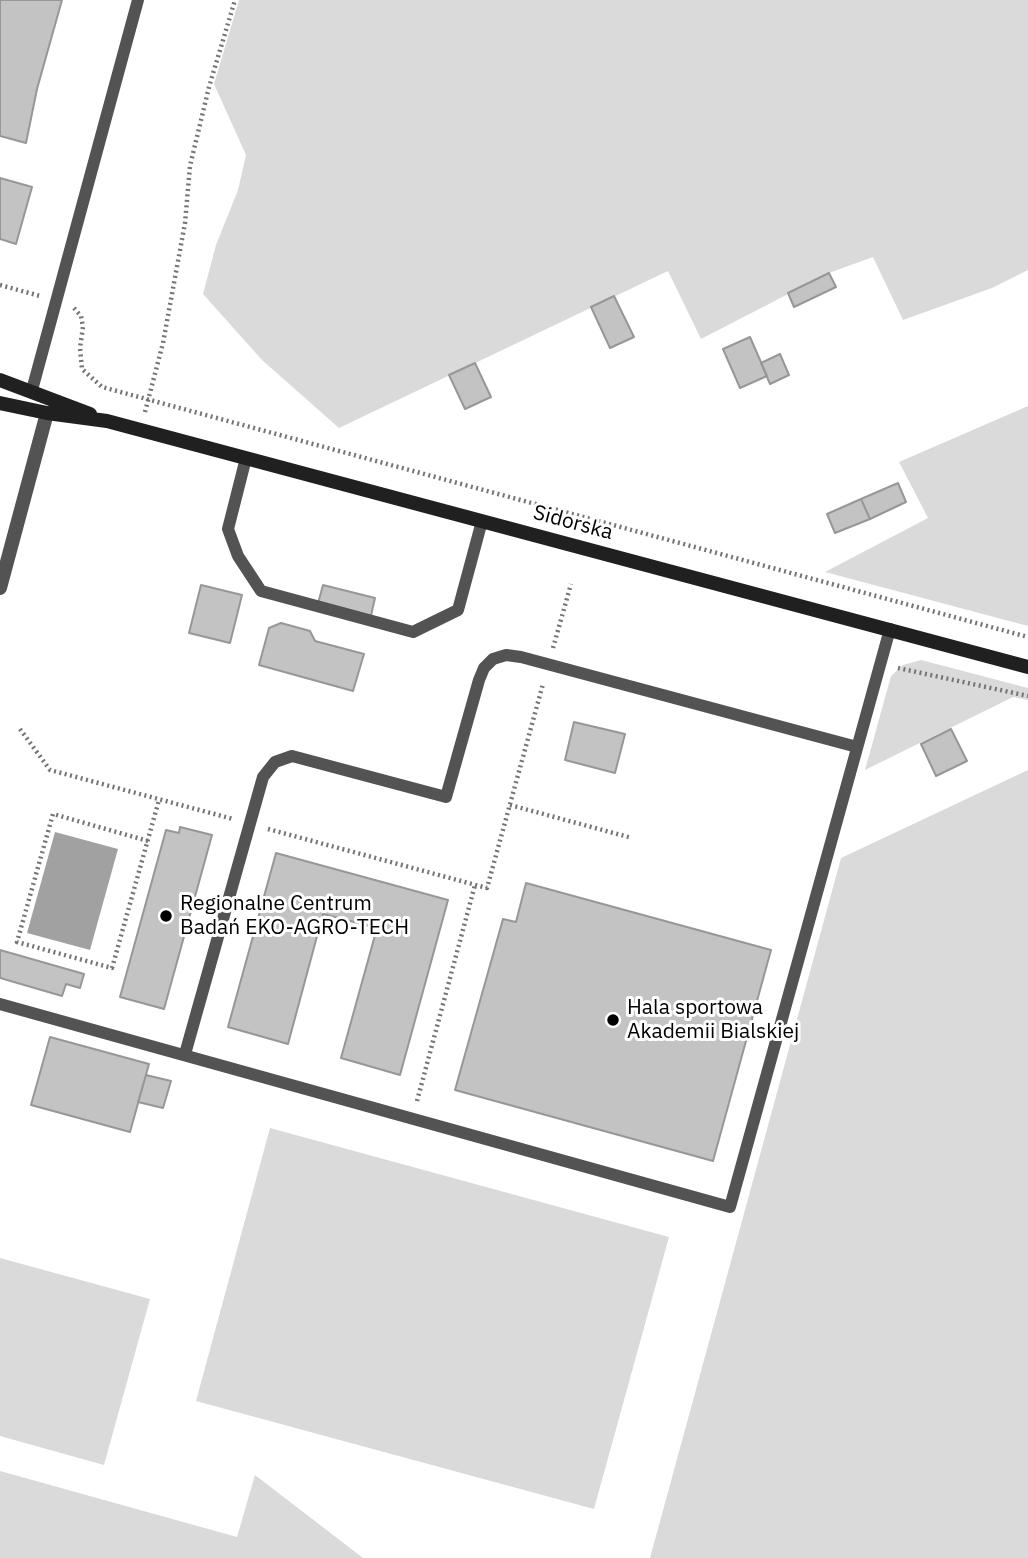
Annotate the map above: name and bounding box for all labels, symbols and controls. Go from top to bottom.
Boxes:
street label: Sidorska [530,500,616,546]
place label: Regionalne Centrum Badań EKO-AGRO-TECH [180,891,409,941]
marker: Regionalne Centrum Badań EKO-AGRO-TECH [158,908,174,924]
place label: Hala sportowa Akademii Bialskiej [627,995,799,1045]
marker: Hala sportowa Akademii Bialskiej [605,1012,621,1028]

